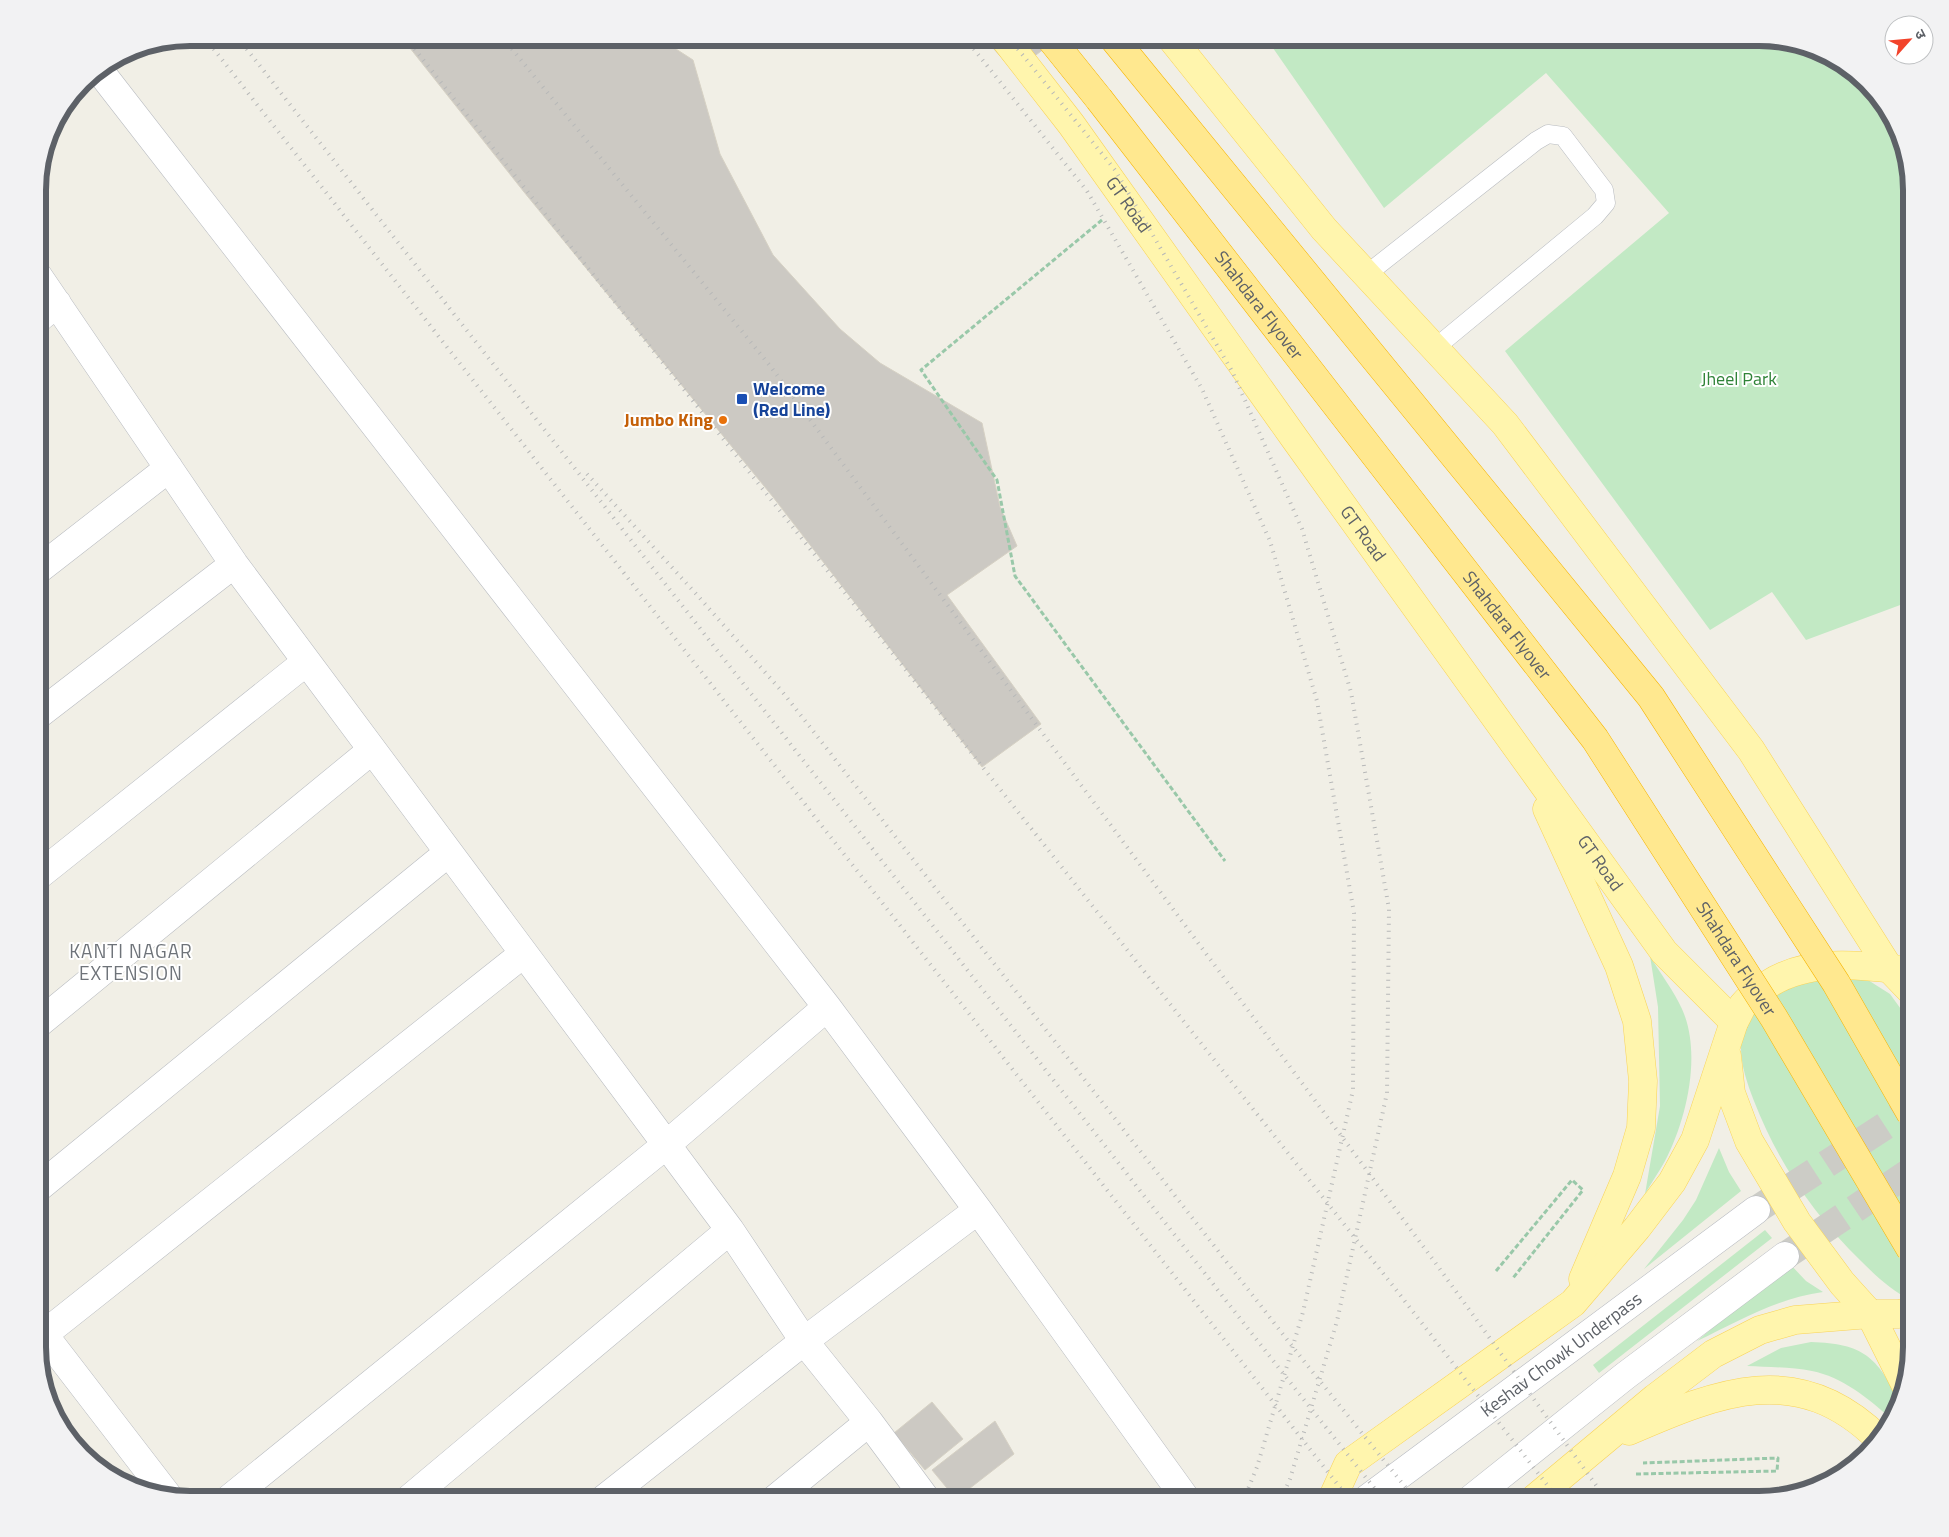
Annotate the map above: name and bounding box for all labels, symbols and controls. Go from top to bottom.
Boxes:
north arrow [1884,15,1934,65]
text: उ [1910,25,1933,43]
street label: GT Road [1099,171,1158,238]
street label: Shahdara Flyover [1208,245,1310,365]
park label: Jheel Park [1701,365,1777,392]
place label: Welcome (Red Line) [753,375,830,423]
marker: Welcome (Red Line) [735,392,749,406]
place label: Jumbo King [624,406,713,433]
marker: Jumbo King [717,414,729,426]
street label: GT Road [1334,500,1393,567]
street label: Shahdara Flyover [1456,565,1558,685]
street label: GT Road [1571,829,1630,897]
street label: Shahdara Flyover [1690,896,1783,1021]
district label: KANTI NAGAR EXTENSION [69,936,193,987]
street label: Keshav Chowk Underpass [1475,1285,1647,1423]

